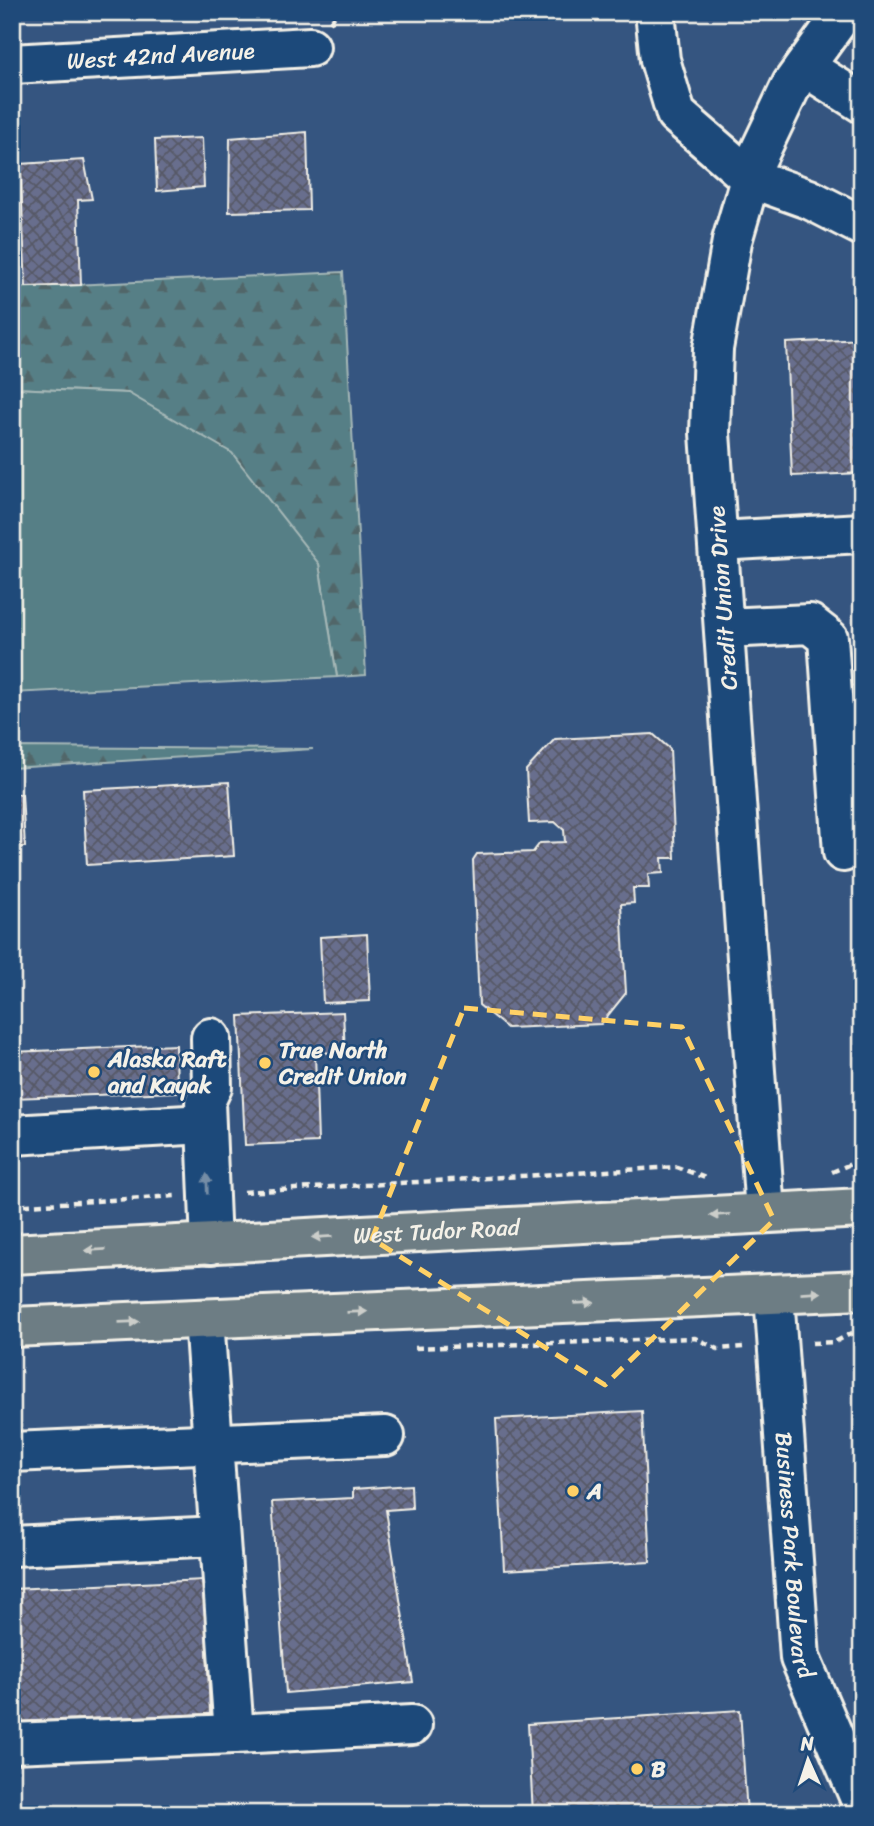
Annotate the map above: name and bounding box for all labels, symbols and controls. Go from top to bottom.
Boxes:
street label: West 42nd Avenue [66,30,256,81]
street label: Credit Union Drive [696,504,750,692]
place label: True North Credit Union [278,1030,407,1097]
place label: Alaska Raft and Kayak [107,1039,227,1106]
marker: True North Credit Union [257,1055,273,1071]
marker: Alaska Raft and Kayak [86,1064,102,1080]
one-way arrow [202,1173,213,1195]
street label: West Tudor Road [352,1206,523,1256]
one-way arrow [709,1210,731,1221]
one-way arrow [311,1232,333,1243]
one-way arrow [83,1245,105,1256]
one-way arrow [801,1287,823,1298]
one-way arrow [573,1298,595,1309]
one-way arrow [346,1307,368,1318]
one-way arrow [119,1316,141,1327]
street label: Business Park Boulevard [763,1430,828,1687]
place label: A [586,1471,602,1512]
marker: A [565,1483,581,1499]
north arrow [772,1724,842,1794]
text: N [799,1727,815,1760]
place label: B [651,1749,666,1790]
marker: B [629,1761,645,1777]

